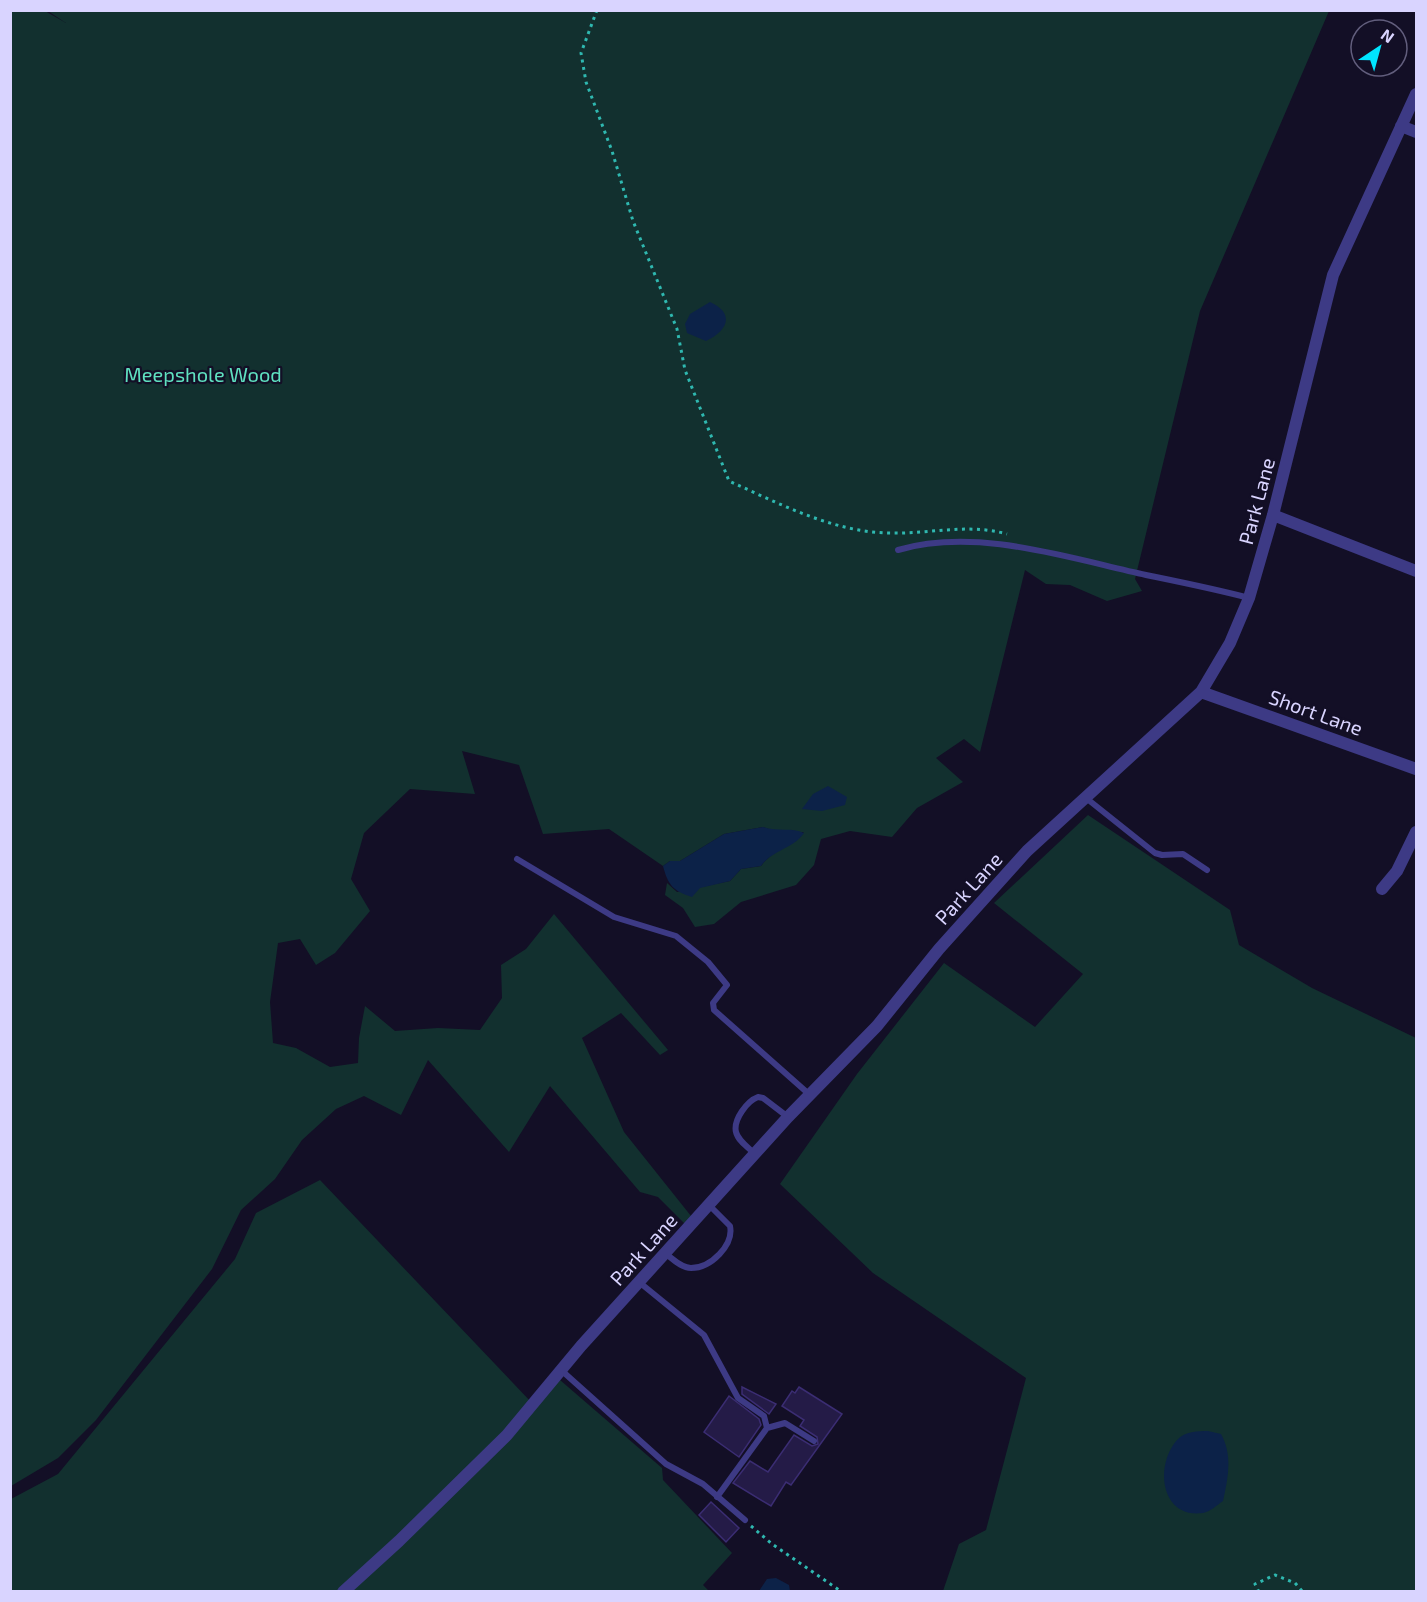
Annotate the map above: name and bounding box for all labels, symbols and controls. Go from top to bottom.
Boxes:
north arrow [1349,18,1409,78]
text: N [1378,24,1398,47]
park label: Meepshole Wood [124,362,282,386]
street label: Park Lane [1233,455,1279,547]
street label: Short Lane [1266,684,1366,740]
street label: Park Lane [929,847,1007,929]
street label: Park Lane [604,1208,682,1290]

